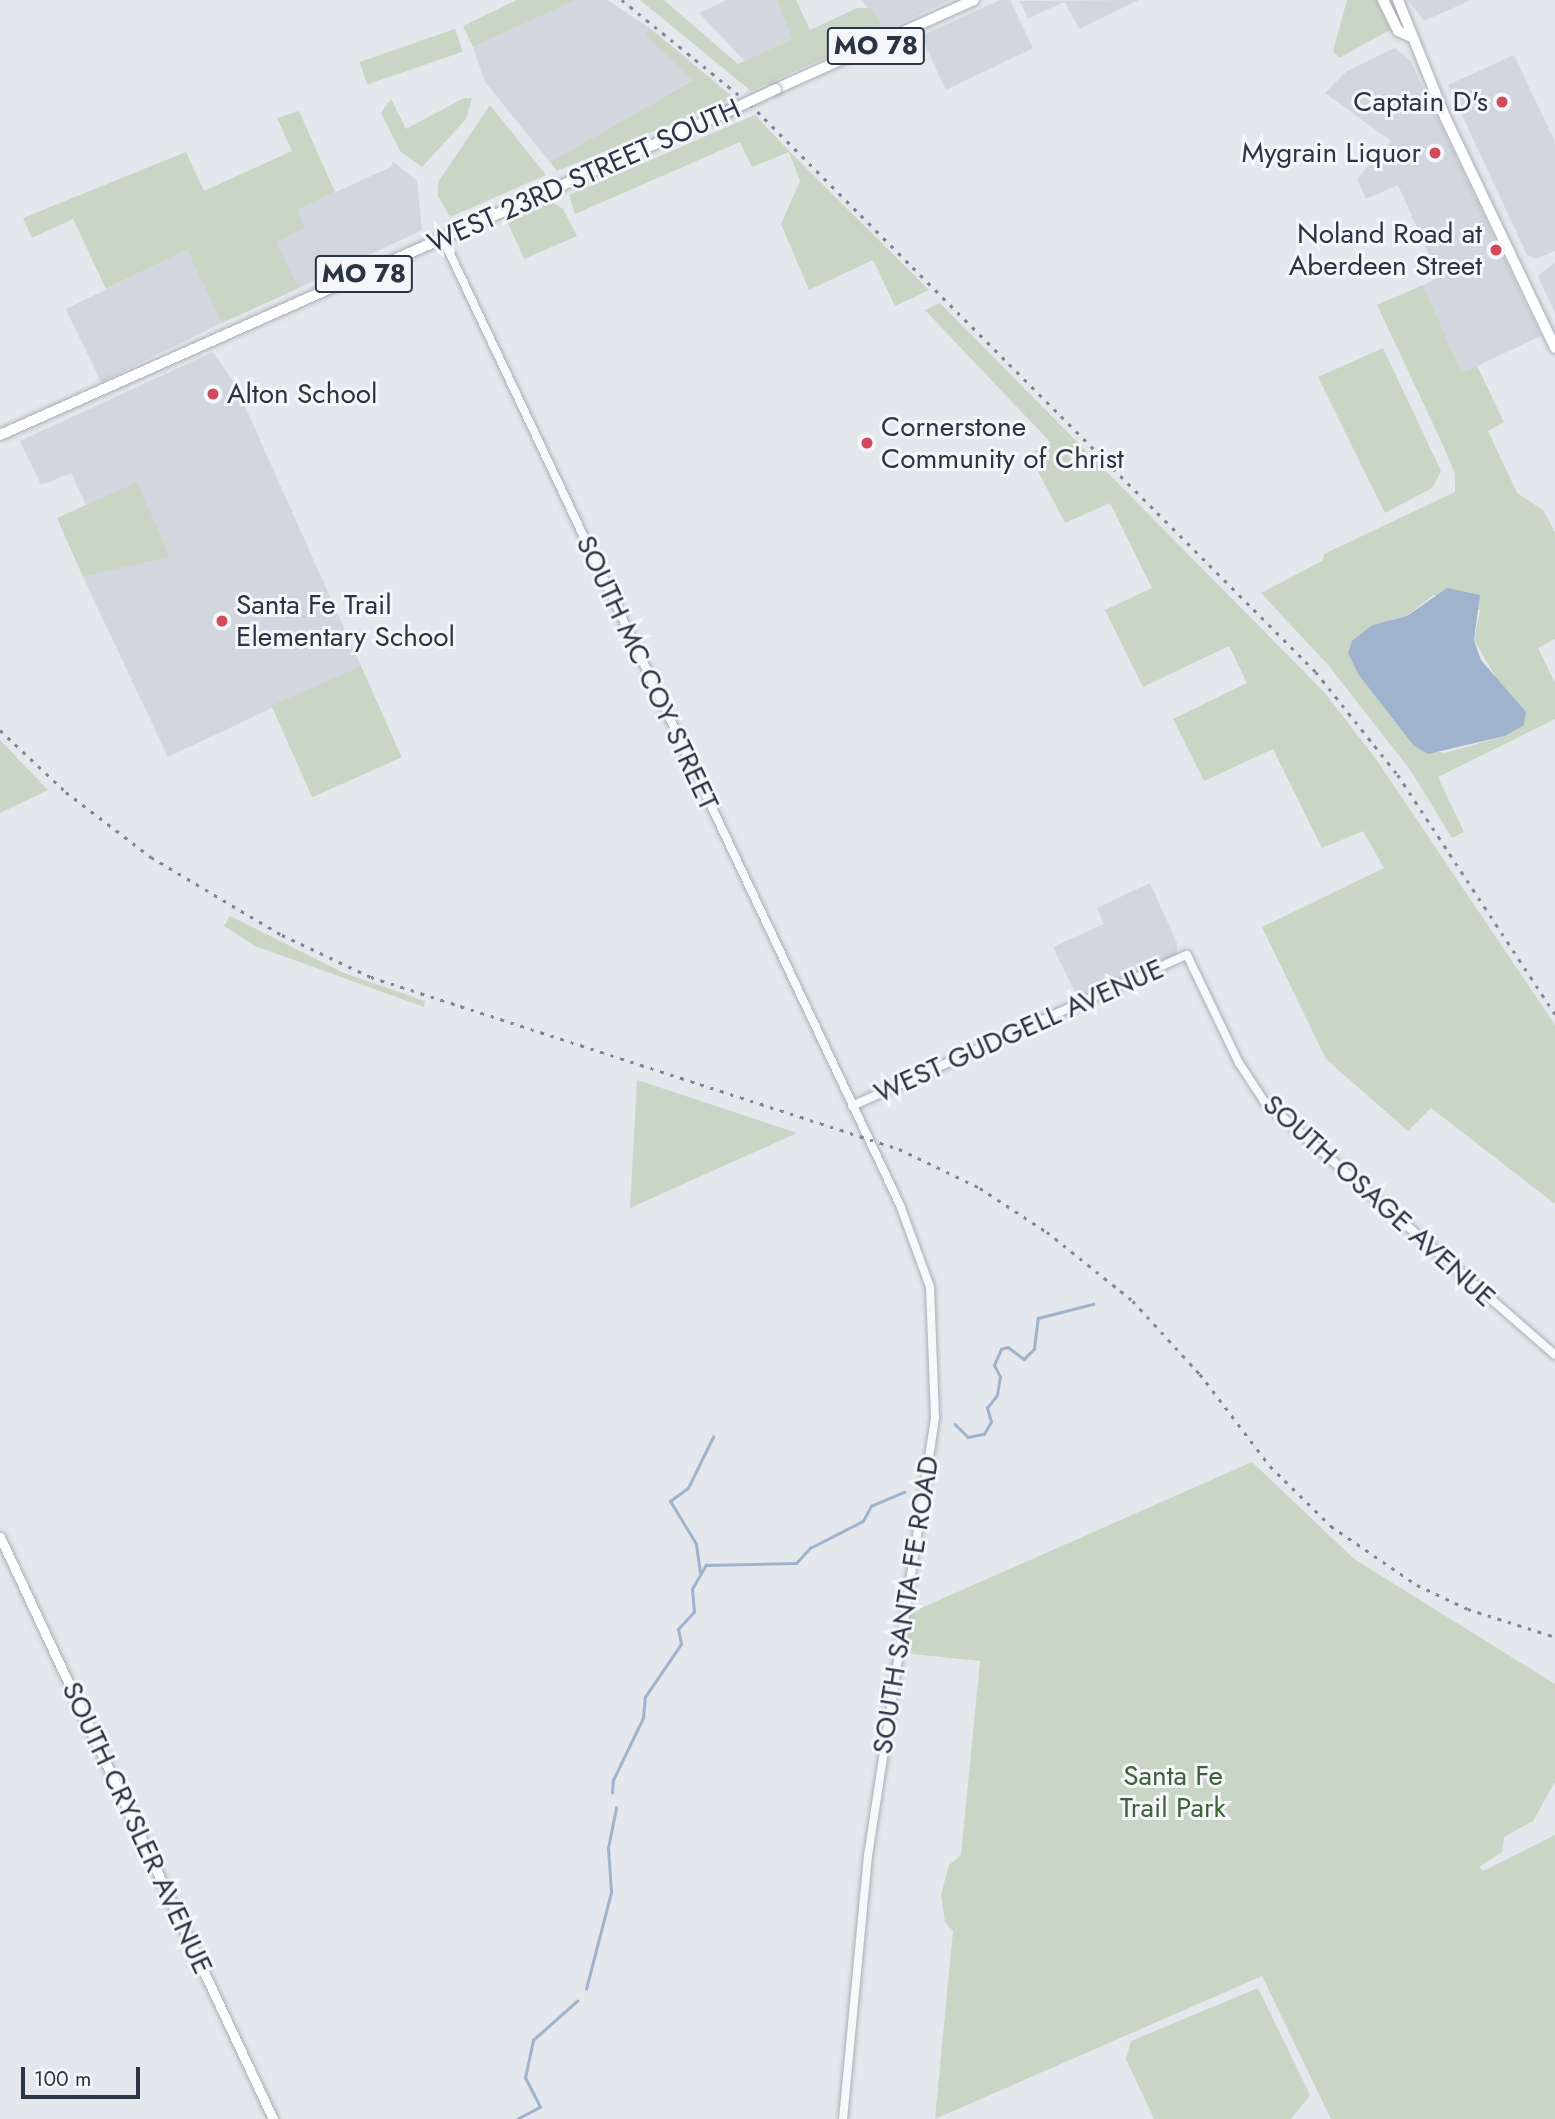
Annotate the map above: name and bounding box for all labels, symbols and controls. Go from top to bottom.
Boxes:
road number: MO 78 [825,23,927,68]
place label: Captain D's [1353,85,1488,119]
street label: WEST 23RD STREET SOUTH [423,92,745,260]
marker: Captain D's [1494,94,1510,110]
place label: Mygrain Liquor [1242,136,1421,170]
marker: Mygrain Liquor [1427,145,1443,161]
place label: Noland Road at Aberdeen Street [1289,217,1482,283]
marker: Noland Road at Aberdeen Street [1488,242,1504,258]
road number: MO 78 [313,252,415,296]
place label: Alton School [227,377,377,411]
marker: Alton School [205,386,221,402]
place label: Cornerstone Community of Christ [881,410,1124,476]
marker: Cornerstone Community of Christ [859,435,875,451]
street label: SOUTH MC COY STREET [569,530,725,816]
place label: Santa Fe Trail Elementary School [236,588,455,654]
marker: Santa Fe Trail Elementary School [214,613,230,629]
street label: WEST GUDGELL AVENUE [869,952,1169,1110]
street label: SOUTH OSAGE AVENUE [1256,1088,1502,1314]
street label: SOUTH SANTA FE ROAD [866,1454,946,1756]
street label: SOUTH CRYSLER AVENUE [54,1677,220,1979]
park label: Santa Fe Trail Park [1120,1759,1226,1825]
scale bar [24,2052,144,2096]
text: 100 m [34,2064,91,2094]

